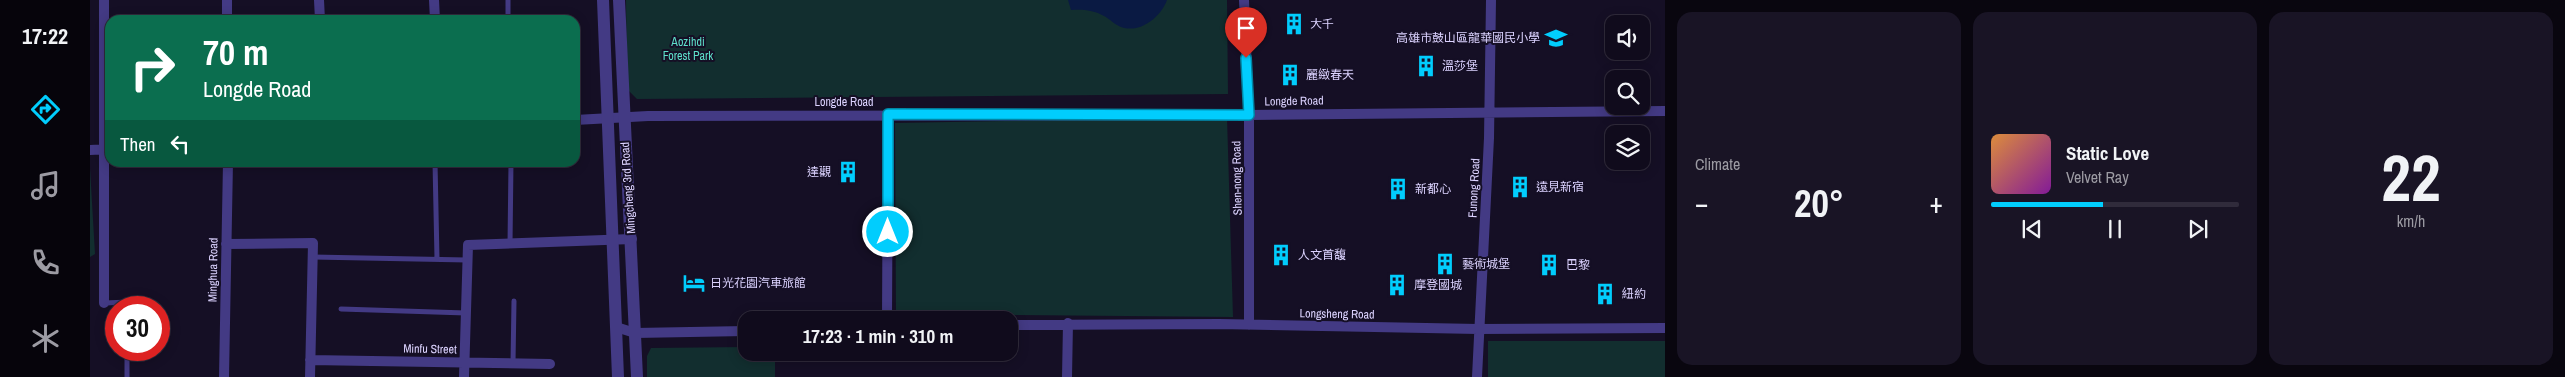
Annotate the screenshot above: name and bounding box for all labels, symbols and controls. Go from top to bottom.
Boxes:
pin [1225,7,1267,58]
building icon: 大千 [1281,11,1307,37]
icon: arrive [1232,14,1260,42]
map controls [1605,15,1650,170]
button: sound [1605,15,1650,60]
place label: 大千 [1310,16,1334,32]
text: 17:22 [22,21,68,51]
school or university icon: 高雄市鼓山區龍華國民小學 [1543,25,1569,51]
text: 70 m [203,29,268,76]
place label: 高雄市鼓山區龍華國民小學 [1396,30,1540,46]
park label: Aozihdi Forest Park [663,34,713,64]
icon: right [120,35,185,100]
building icon: 溫莎堡 [1413,53,1439,79]
place label: 溫莎堡 [1442,58,1478,74]
building icon: 麗緻春天 [1277,62,1303,88]
place label: 麗緻春天 [1306,67,1354,83]
button: search [1605,70,1650,115]
text: Longde Road [203,74,311,104]
icon: directions [28,92,63,127]
street label: Longde Road [1264,92,1324,110]
street label: Longde Road [814,94,874,110]
button: layers [1605,125,1650,170]
icon: left [166,130,194,158]
text: Then [120,131,156,157]
text: 22 [2381,134,2441,221]
text: Static Love [2066,140,2149,166]
street label: Shen-nong Road [1228,141,1246,215]
street label: Mingcheng 3rd Road [617,142,639,234]
text: Climate [1695,153,1740,175]
street label: Funong Road [1464,158,1484,218]
building icon: 達觀 [835,159,861,185]
place label: 達觀 [807,164,831,180]
text: Velvet Ray [2066,166,2129,188]
icon: music [28,168,63,203]
building icon: 遠見新宿 [1507,174,1533,200]
building icon: 新都心 [1385,176,1411,202]
text: 20° [1794,178,1844,229]
place label: 遠見新宿 [1536,179,1584,195]
place label: 新都心 [1415,181,1451,197]
text: − [1695,184,1708,222]
text: + [1930,184,1943,222]
position arrow [861,205,913,257]
text: km/h [2397,210,2425,232]
icon: previous [2018,215,2046,243]
icon: pause [2101,215,2129,243]
icon: next [2184,215,2212,243]
street label: Minghua Road [204,238,222,302]
building icon: 人文首馥 [1268,242,1294,268]
icon: phone [28,245,63,280]
place label: 人文首馥 [1298,247,1346,263]
building icon: 藝術城堡 [1432,251,1458,277]
building icon: 巴黎 [1536,252,1562,278]
place label: 藝術城堡 [1462,256,1510,272]
place label: 巴黎 [1566,257,1590,273]
hotel icon: 日光花園汽車旅館 [681,270,707,296]
building icon: 摩登國城 [1384,272,1410,298]
place label: 日光花園汽車旅館 [710,275,806,291]
place label: 摩登國城 [1414,277,1462,293]
building icon: 紐約 [1592,281,1618,307]
place label: 紐約 [1622,286,1646,302]
speed limit sign: 30 [105,296,170,361]
street label: Longsheng Road [1299,305,1375,323]
icon: climate [28,321,63,356]
text: 17:23 · 1 min · 310 m [803,323,953,349]
street label: Minfu Street [403,341,457,357]

